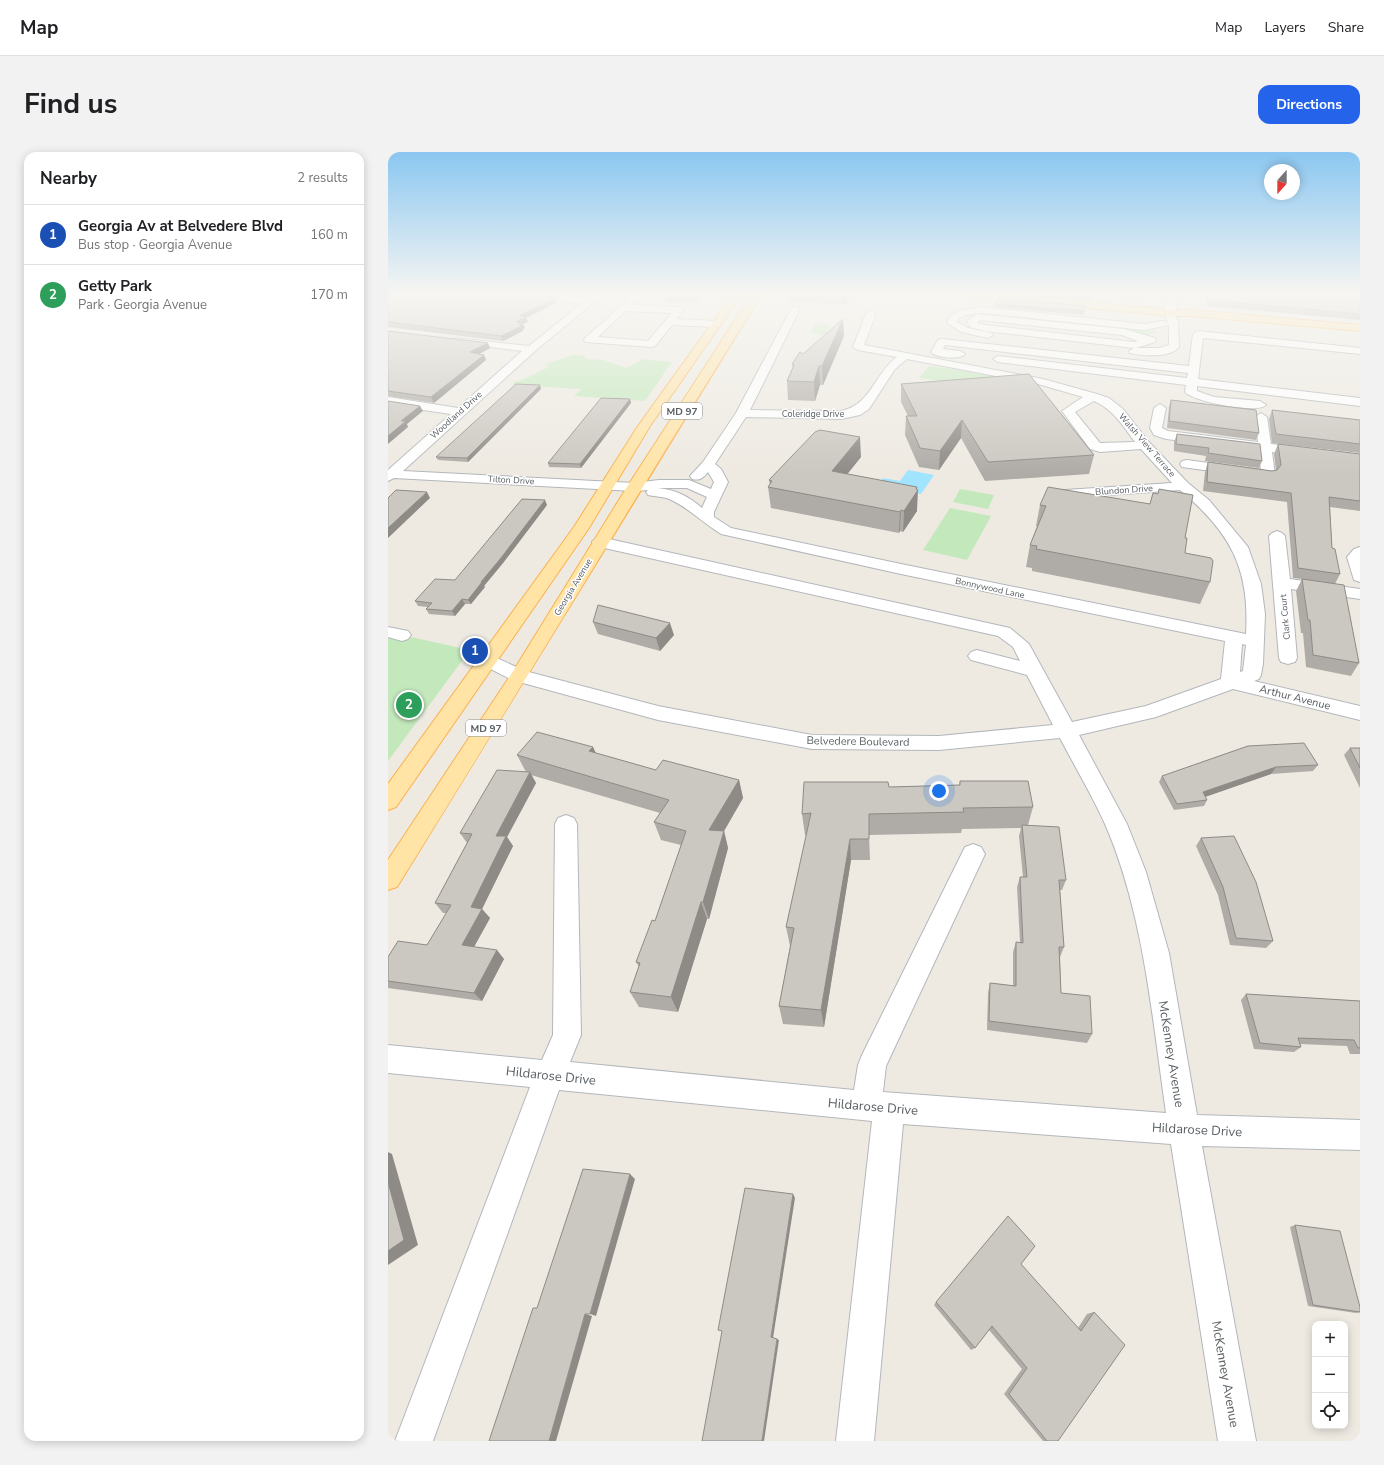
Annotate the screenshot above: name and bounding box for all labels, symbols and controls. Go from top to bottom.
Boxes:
text: Map [20,15,58,41]
text: Map [1215,18,1242,37]
text: Layers [1264,18,1306,37]
text: Share [1328,18,1364,37]
text: Find us [24,85,118,123]
button: Directions [1258,85,1360,124]
north arrow [1264,164,1300,200]
text: Nearby [40,167,97,190]
text: 2 results [297,169,348,187]
text: Georgia Av at Belvedere Blvd [78,216,283,236]
text: 1 [49,226,57,244]
text: 160 m [310,226,348,244]
text: Bus stop · Georgia Avenue [78,236,232,254]
text: Getty Park [78,276,152,296]
text: 2 [49,286,57,304]
text: 170 m [310,286,348,304]
text: Park · Georgia Avenue [78,296,207,314]
street label: Woodland Drive [427,388,485,442]
road number: MD 97 [662,403,702,419]
street label: Coleridge Drive [782,408,844,420]
street label: Walsh View Terrace [1116,410,1178,480]
street label: Tilton Drive [487,473,535,487]
street label: Blundon Drive [1095,482,1154,498]
street label: Georgia Avenue [551,556,595,618]
street label: Bonnywood Lane [954,575,1026,601]
street label: Clark Court [1277,593,1293,640]
pin: 1 [462,636,488,666]
street label: Arthur Avenue [1258,681,1332,714]
pin: 2 [396,690,422,720]
road number: MD 97 [466,720,506,736]
street label: Belvedere Boulevard [806,733,910,750]
your location [929,781,949,801]
street label: McKenney Avenue [1154,999,1188,1109]
street label: Hildarose Drive [505,1062,597,1090]
street label: Hildarose Drive [827,1094,919,1120]
street label: Hildarose Drive [1151,1119,1243,1141]
street label: McKenney Avenue [1207,1319,1243,1429]
map controls [1312,1321,1348,1429]
button: + [1312,1321,1348,1357]
button: − [1312,1357,1348,1393]
button: locate [1312,1393,1348,1429]

